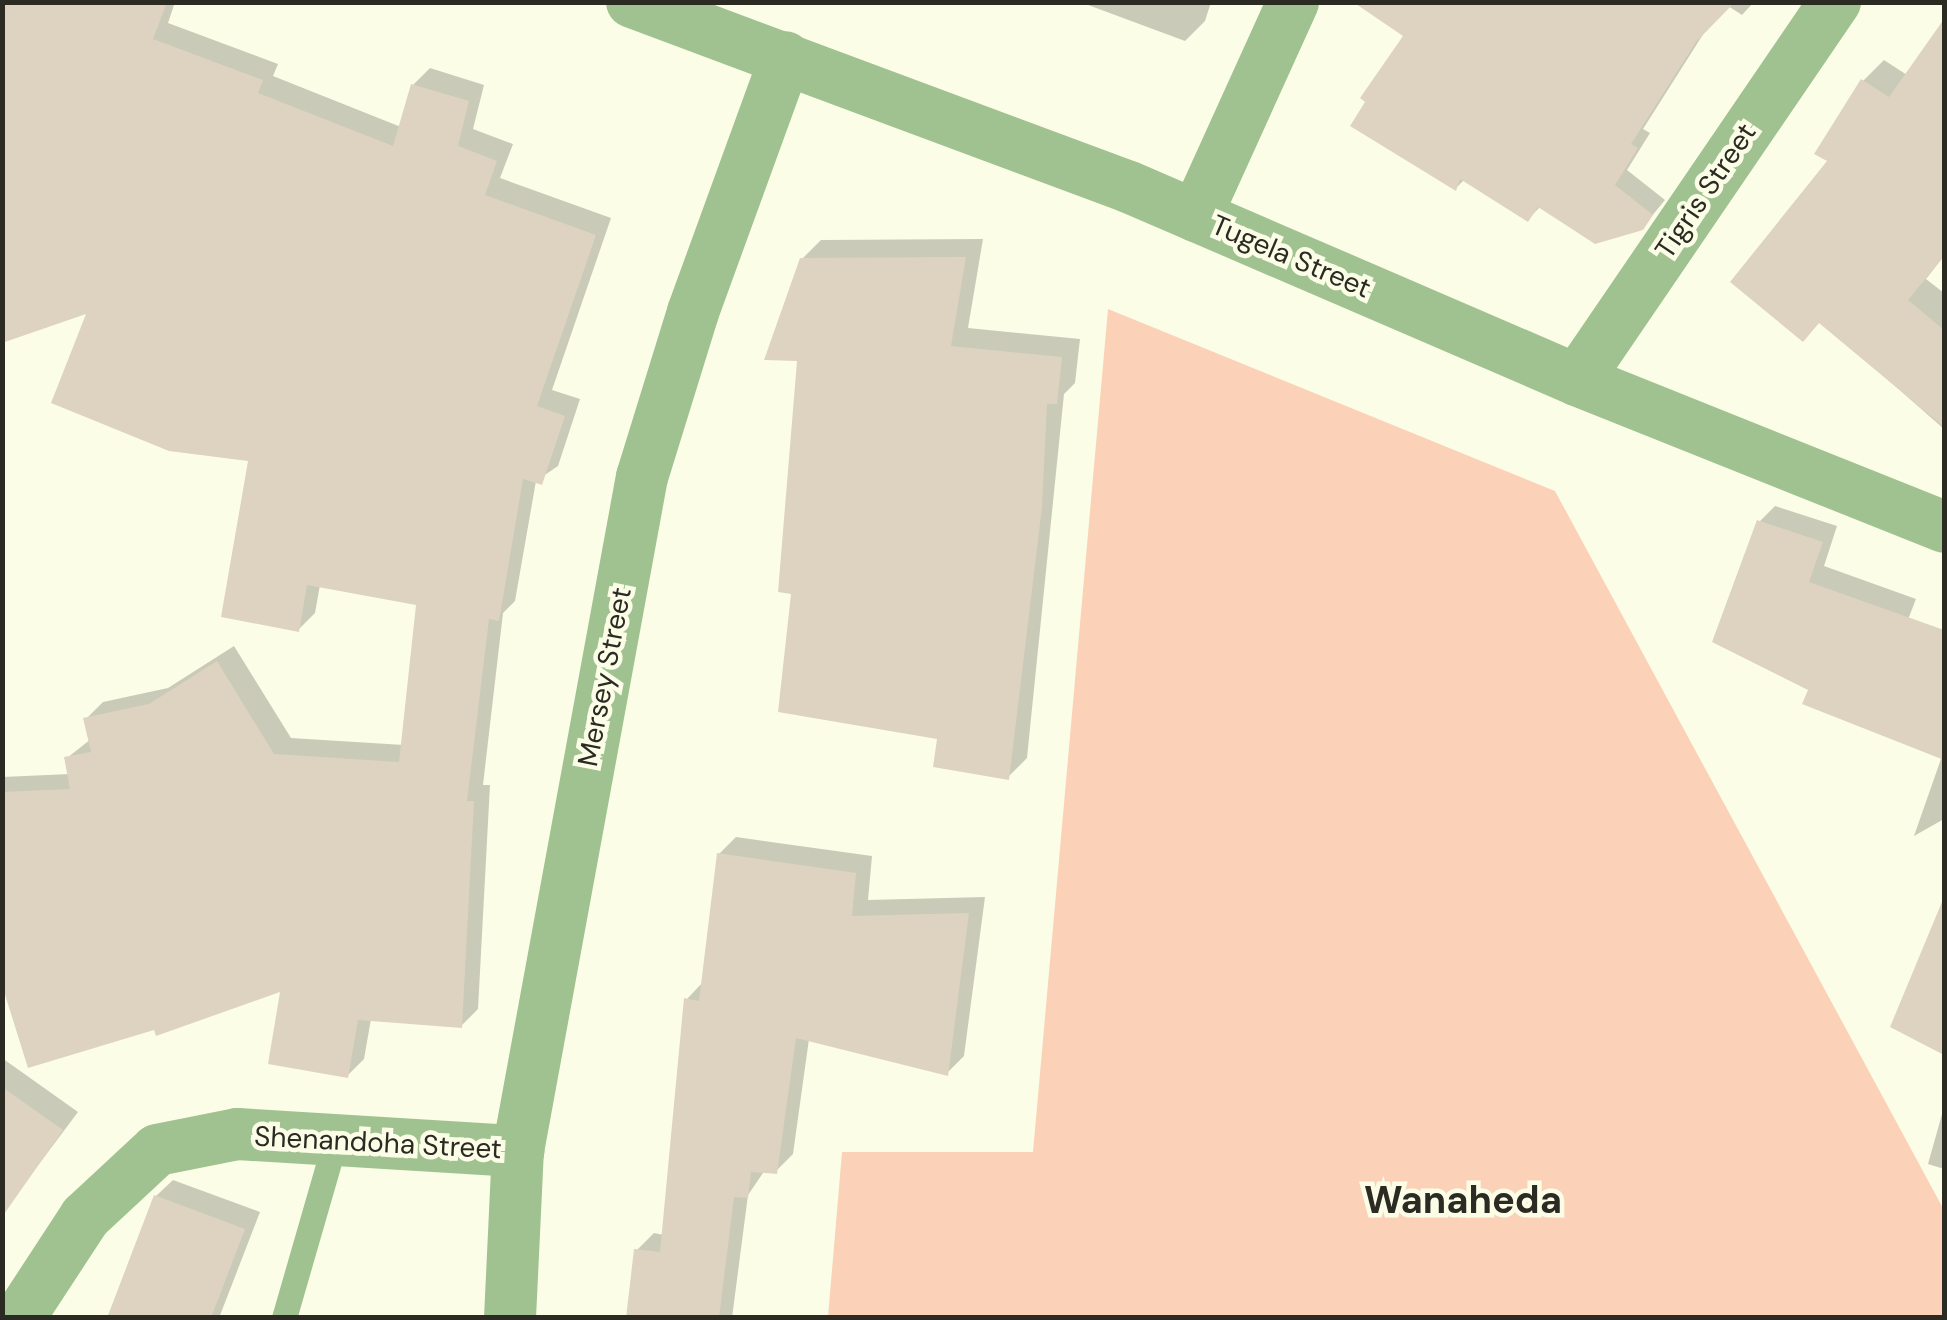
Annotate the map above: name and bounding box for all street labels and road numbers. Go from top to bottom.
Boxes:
street label: Tigris Street [1648,117,1764,265]
street label: Tugela Street [1206,208,1376,306]
street label: Mersey Street [571,585,639,769]
street label: Shenandoha Street [253,1120,503,1166]

